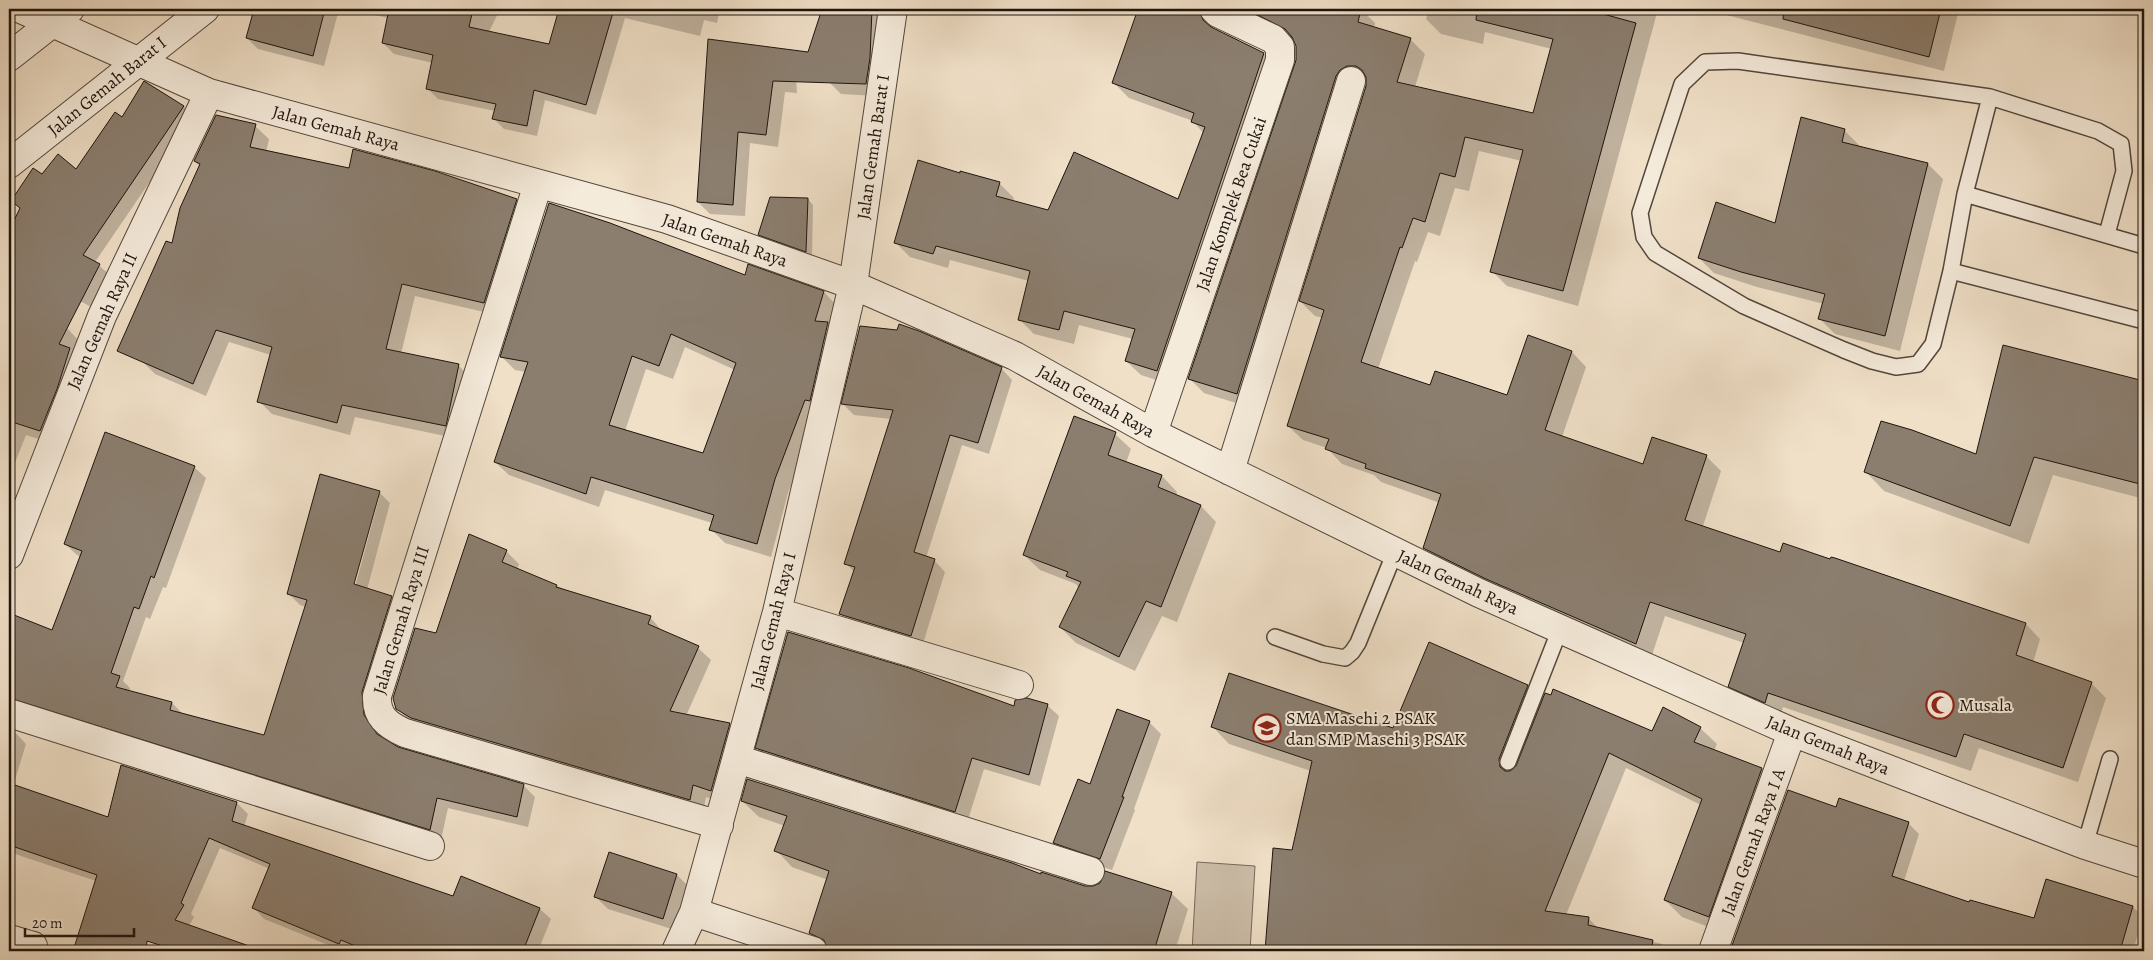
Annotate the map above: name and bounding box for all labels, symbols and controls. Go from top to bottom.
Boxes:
street label: Jalan Gemah Barat I [43,31,171,141]
street label: Jalan Gemah Barat I [851,73,895,221]
street label: Jalan Gemah Raya [270,99,403,157]
street label: Jalan Komplek Bea Cukai [1190,114,1272,294]
street label: Jalan Gemah Raya [659,207,791,273]
street label: Jalan Gemah Raya II [61,249,143,393]
street label: Jalan Gemah Raya [1033,359,1160,444]
street label: Jalan Gemah Raya III [367,543,435,697]
street label: Jalan Gemah Raya [1394,543,1523,621]
street label: Jalan Gemah Raya I [744,550,802,692]
mosque icon: Musala [1925,690,1955,720]
place label: Musala [1959,693,2013,717]
place label: SMA Masehi 2 PSAK dan SMP Masehi 3 PSAK [1286,706,1466,751]
street label: Jalan Gemah Raya [1763,709,1894,781]
school or university icon: SMA Masehi 2 PSAK dan SMP Masehi 3 PSAK [1252,713,1282,743]
street label: Jalan Gemah Raya I A [1715,765,1791,919]
scale bar [25,905,134,937]
text: 20 m [32,913,63,933]

